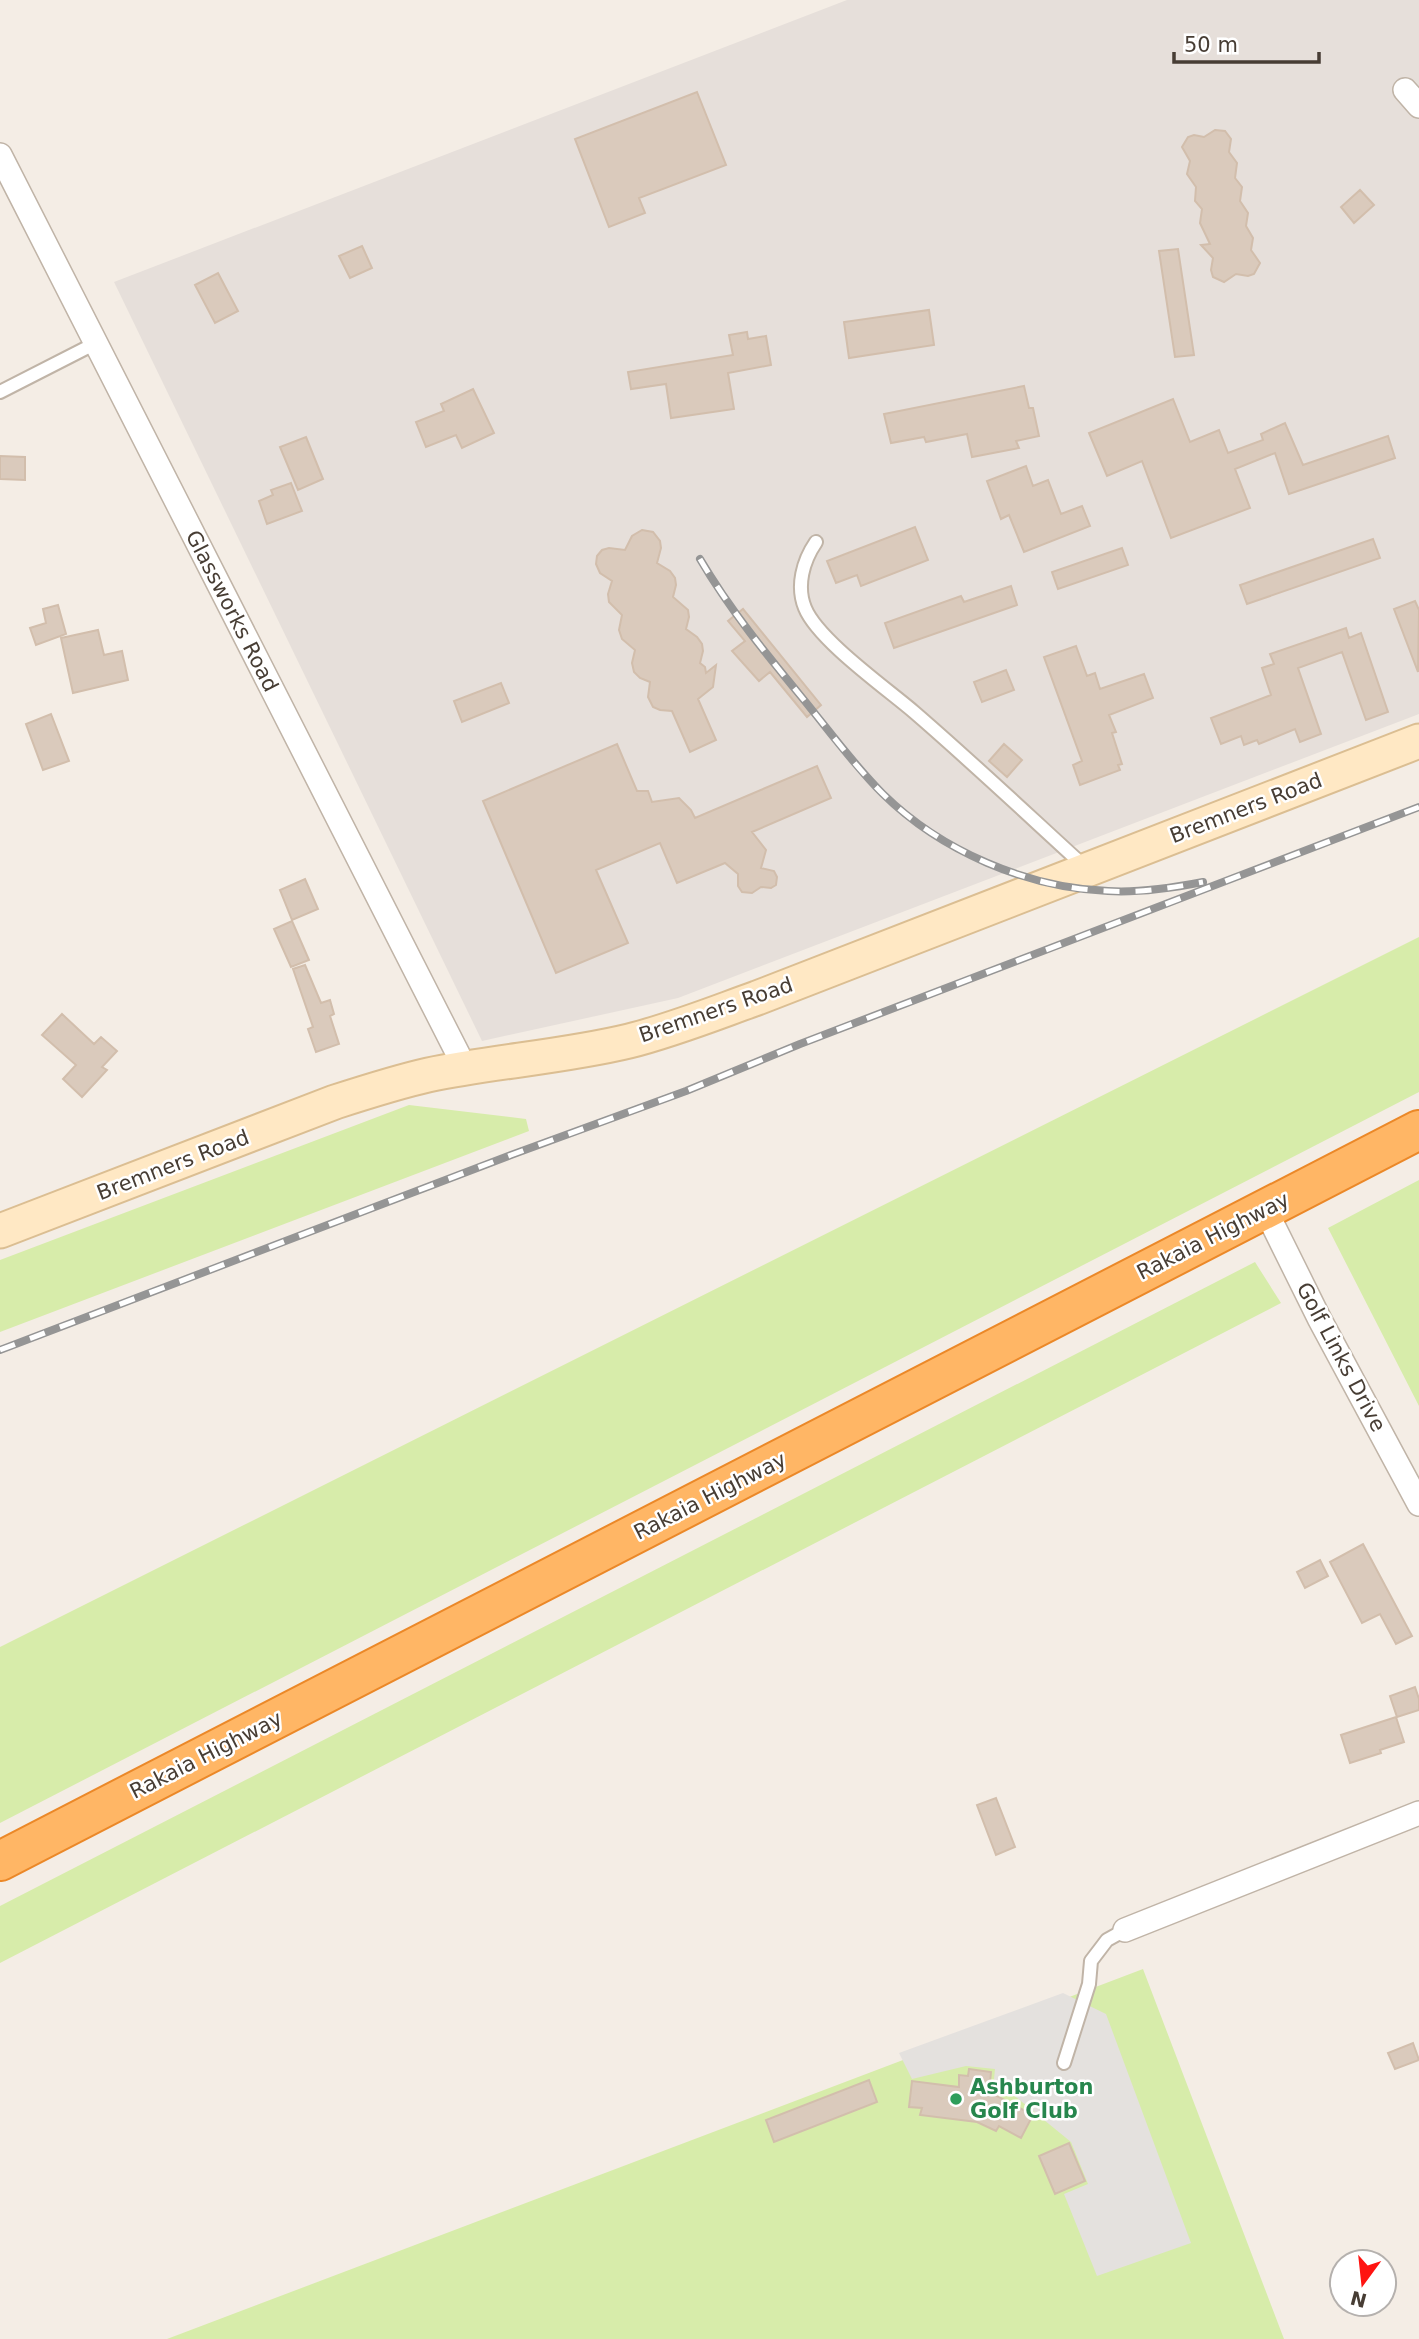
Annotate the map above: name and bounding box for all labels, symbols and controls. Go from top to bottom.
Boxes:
scale bar [1174,21,1319,65]
text: 50 m [1184,33,1238,57]
street label: Glassworks Road [181,526,283,696]
street label: Bremners Road [1166,768,1326,848]
street label: Bremners Road [636,972,796,1048]
street label: Bremners Road [93,1125,253,1205]
street label: Rakaia Highway [1133,1187,1293,1285]
street label: Golf Links Drive [1292,1278,1390,1436]
street label: Rakaia Highway [630,1447,790,1545]
street label: Rakaia Highway [126,1706,286,1804]
place label: Ashburton Golf Club [970,2075,1093,2123]
marker: Ashburton Golf Club [948,2091,964,2107]
north arrow [1328,2248,1398,2318]
text: N [1348,2287,1369,2312]

